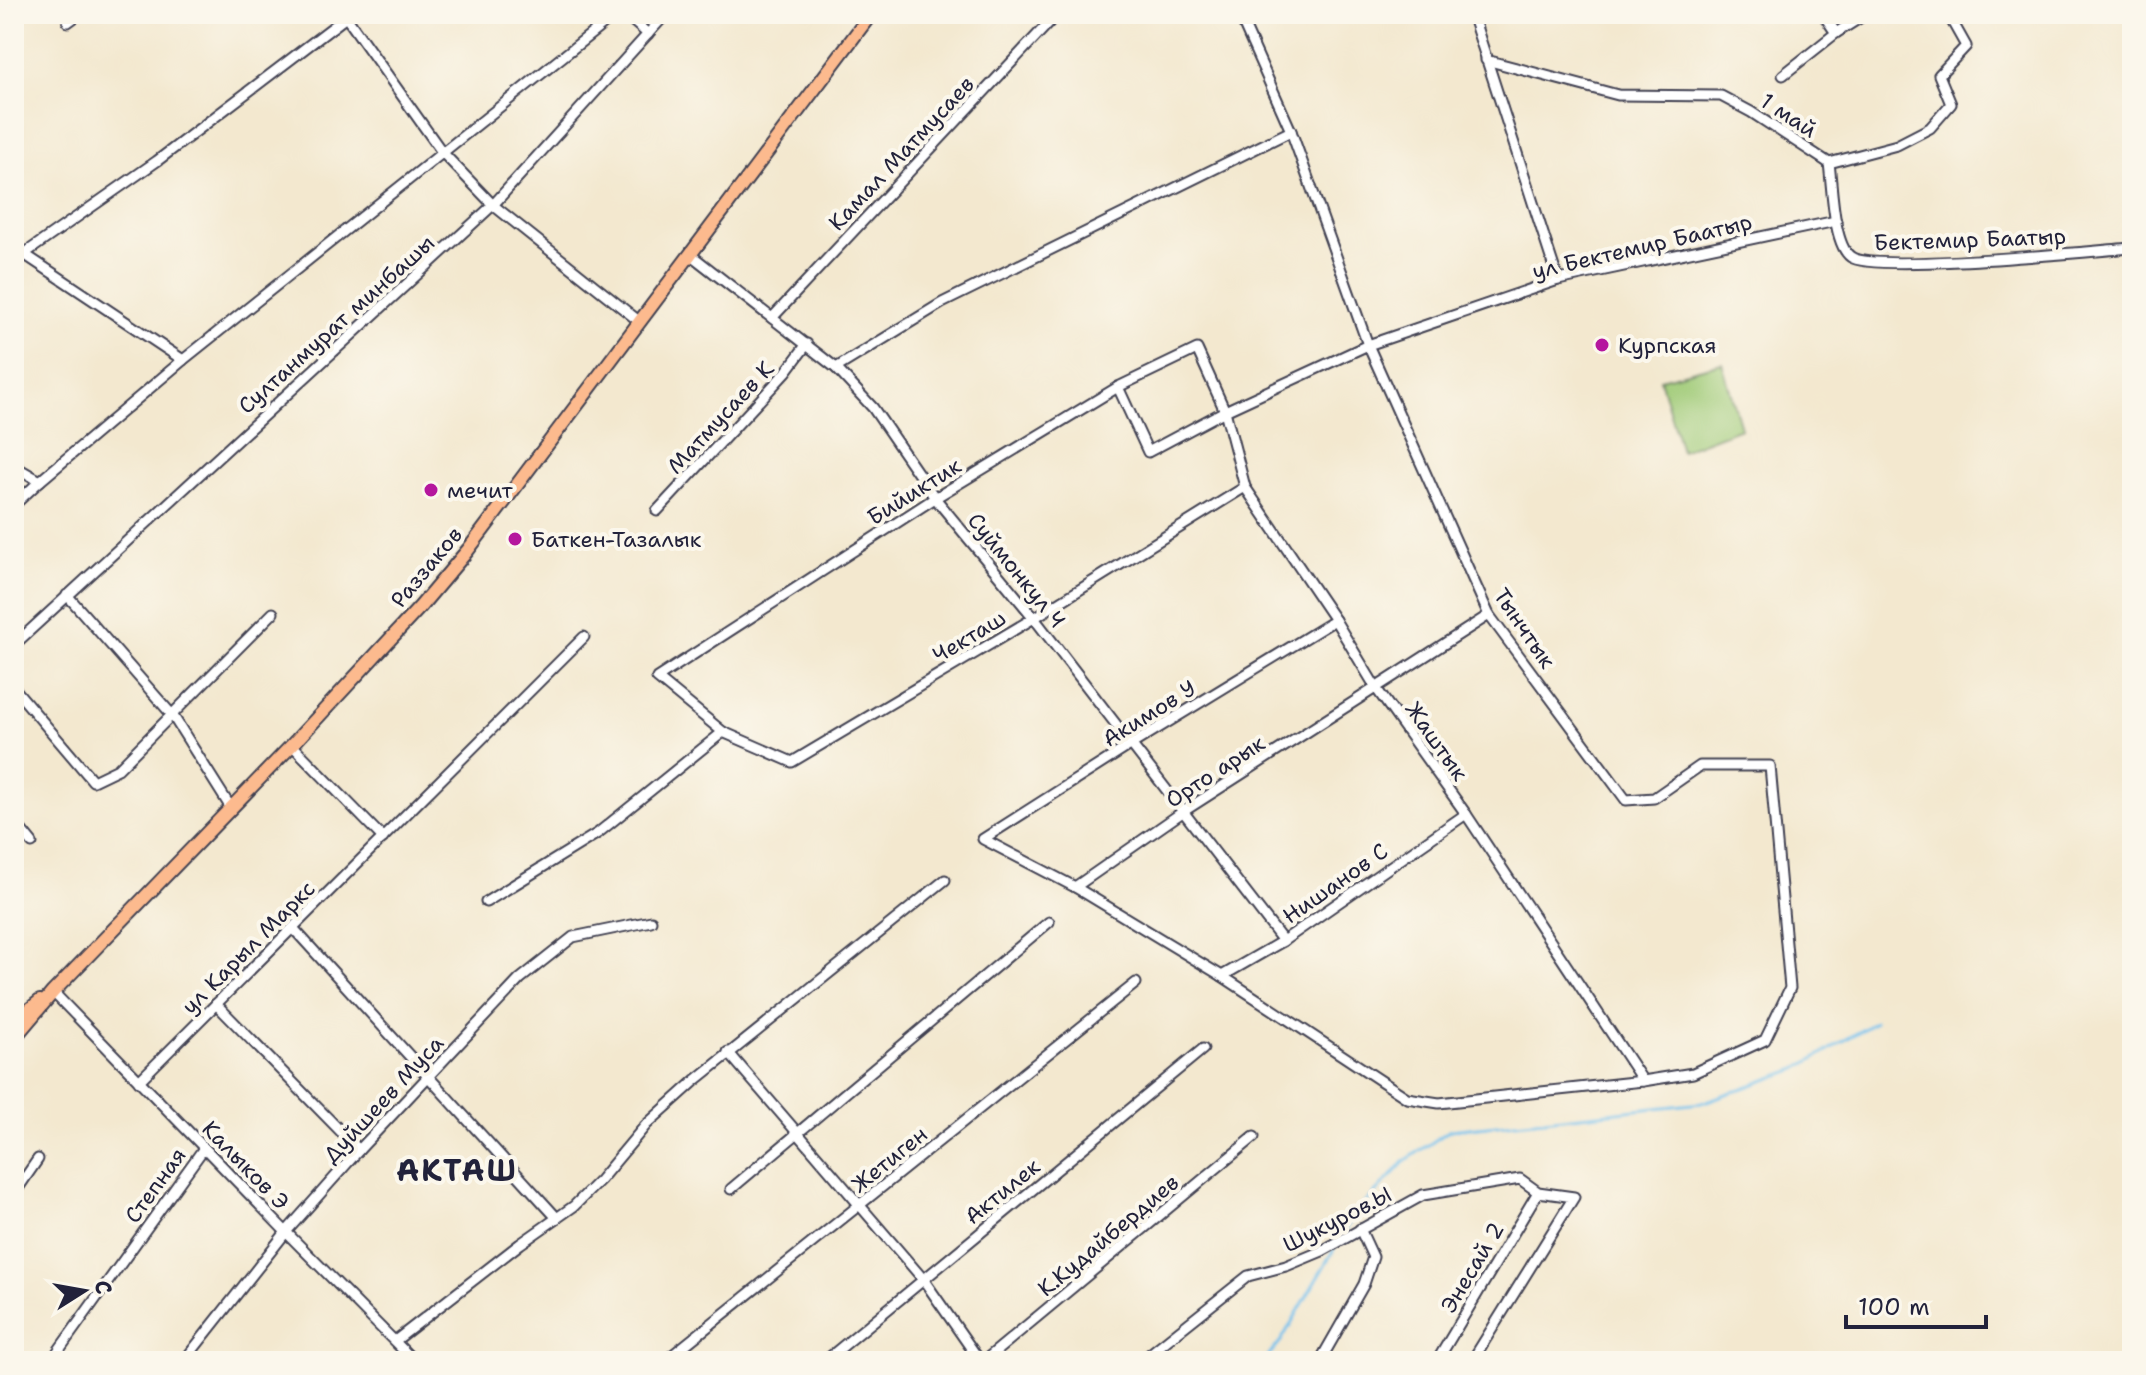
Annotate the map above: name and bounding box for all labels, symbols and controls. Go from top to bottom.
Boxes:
street label: Камал Матмусаев [822,70,980,237]
street label: 1 май [1755,86,1823,144]
street label: ул Бектемир Баатыр [1529,207,1755,286]
street label: Бектемир Баатыр [1873,222,2067,257]
street label: Султанмурат минбашы [232,228,441,420]
place label: Курпская [1618,331,1717,360]
marker: Курпская [1593,336,1611,354]
street label: Матмусаев К [661,355,780,480]
street label: Бийиктик [862,451,967,532]
place label: мечит [447,476,513,505]
marker: мечит [422,481,440,499]
street label: Суймонкул Ч [961,507,1072,634]
street label: Раззаков [384,521,469,614]
place label: Баткен-Тазалык [531,525,702,554]
marker: Баткен-Тазалык [506,530,524,548]
street label: Тынчтык [1487,582,1562,674]
street label: Чекташ [927,603,1011,670]
street label: Акимов У [1097,673,1201,753]
street label: Жаштык [1399,696,1475,787]
street label: Орто арык [1160,728,1271,814]
street label: Нишанов С [1277,837,1394,930]
street label: ул Карыл Маркс [175,874,321,1020]
street label: Дуйшеев Муса [317,1029,450,1169]
street label: Калыков Э [196,1114,296,1216]
street label: Жетиген [845,1120,933,1199]
street label: Степная [118,1142,193,1229]
district label: АКТАШ [396,1150,518,1191]
street label: Актилек [959,1152,1046,1231]
street label: К.Кудайбердиев [1032,1168,1185,1303]
street label: Шукуров.Ы [1278,1180,1396,1259]
street label: Энесай 2 [1434,1217,1511,1318]
north arrow [44,1251,124,1331]
text: С [88,1278,119,1297]
scale bar [1846,1279,1986,1329]
text: 100 m [1858,1291,1930,1323]

